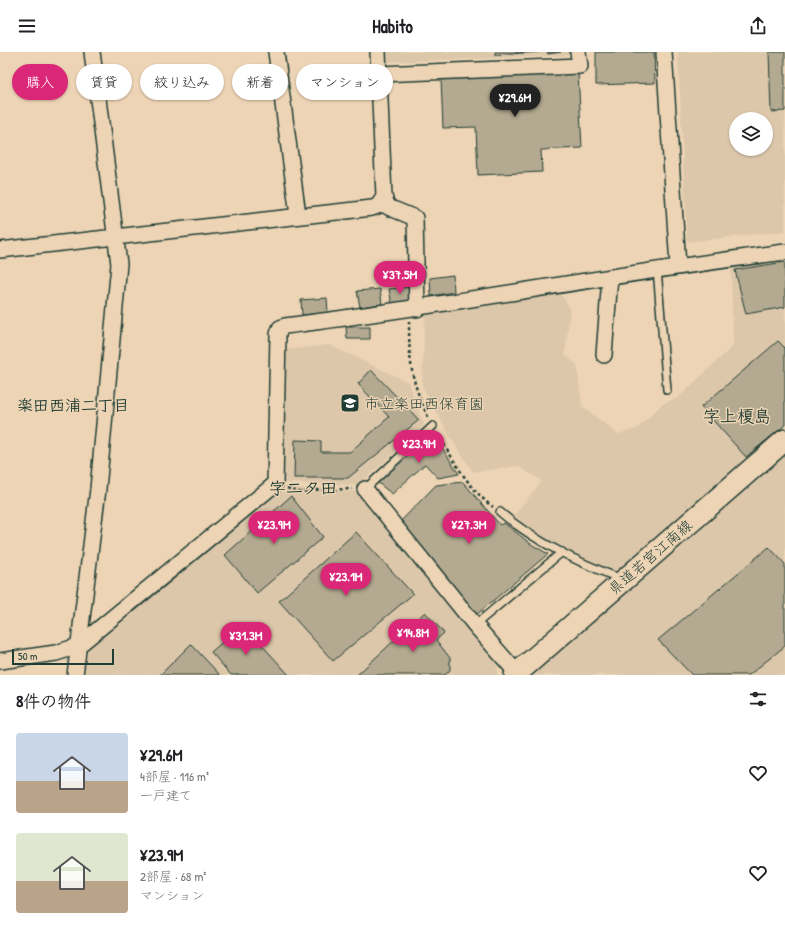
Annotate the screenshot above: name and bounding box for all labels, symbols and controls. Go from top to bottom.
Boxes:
text: Habito [372,14,413,39]
icon: menu [16,15,38,37]
icon: share [747,15,769,37]
chip: 購入 [12,64,68,100]
chip: 賃貸 [76,64,132,100]
chip: 絞り込み [140,64,224,100]
chip: 新着 [232,64,288,100]
chip: マンション [296,64,393,100]
pin: ¥29.6M [482,84,548,118]
text: ¥29.6M [499,88,531,106]
map controls [729,112,773,156]
button: layers [729,112,773,156]
pin: ¥37.5M [367,261,433,295]
text: ¥37.5M [383,265,417,283]
school or university icon: 市立楽田西保育園 [339,392,361,414]
place label: 市立楽田西保育園 [364,393,484,414]
district label: 楽田西浦二丁目 [17,394,129,416]
district label: 字上榎島 [703,404,771,427]
pin: ¥23.9M [386,430,452,464]
text: ¥23.9M [402,434,436,452]
district label: 字二タ田 [269,476,337,499]
pin: ¥23.9M [241,511,307,545]
pin: ¥27.3M [436,511,502,545]
text: ¥23.9M [257,515,291,533]
text: ¥27.3M [452,515,486,533]
street label: 県道若宮江南線 [603,515,697,599]
pin: ¥23.1M [313,563,379,597]
text: ¥23.1M [329,567,363,585]
pin: ¥14.8M [380,619,446,653]
pin: ¥31.3M [213,622,279,656]
text: ¥14.8M [397,623,429,641]
text: ¥31.3M [230,626,262,644]
scale bar [12,647,114,666]
text: 50 m [18,649,38,663]
icon: filters [747,688,769,710]
text: 8件の物件 [16,689,91,712]
text: ¥29.6M [140,743,183,766]
icon: home [48,749,96,797]
icon: heart [747,762,769,784]
text: 4部屋 · 116 m² [140,767,209,785]
text: 一戸建て [140,786,192,804]
text: ¥23.9M [140,843,183,866]
icon: home [48,849,96,897]
icon: heart [747,862,769,884]
text: 2部屋 · 68 m² [140,867,206,885]
text: マンション [140,886,204,904]

